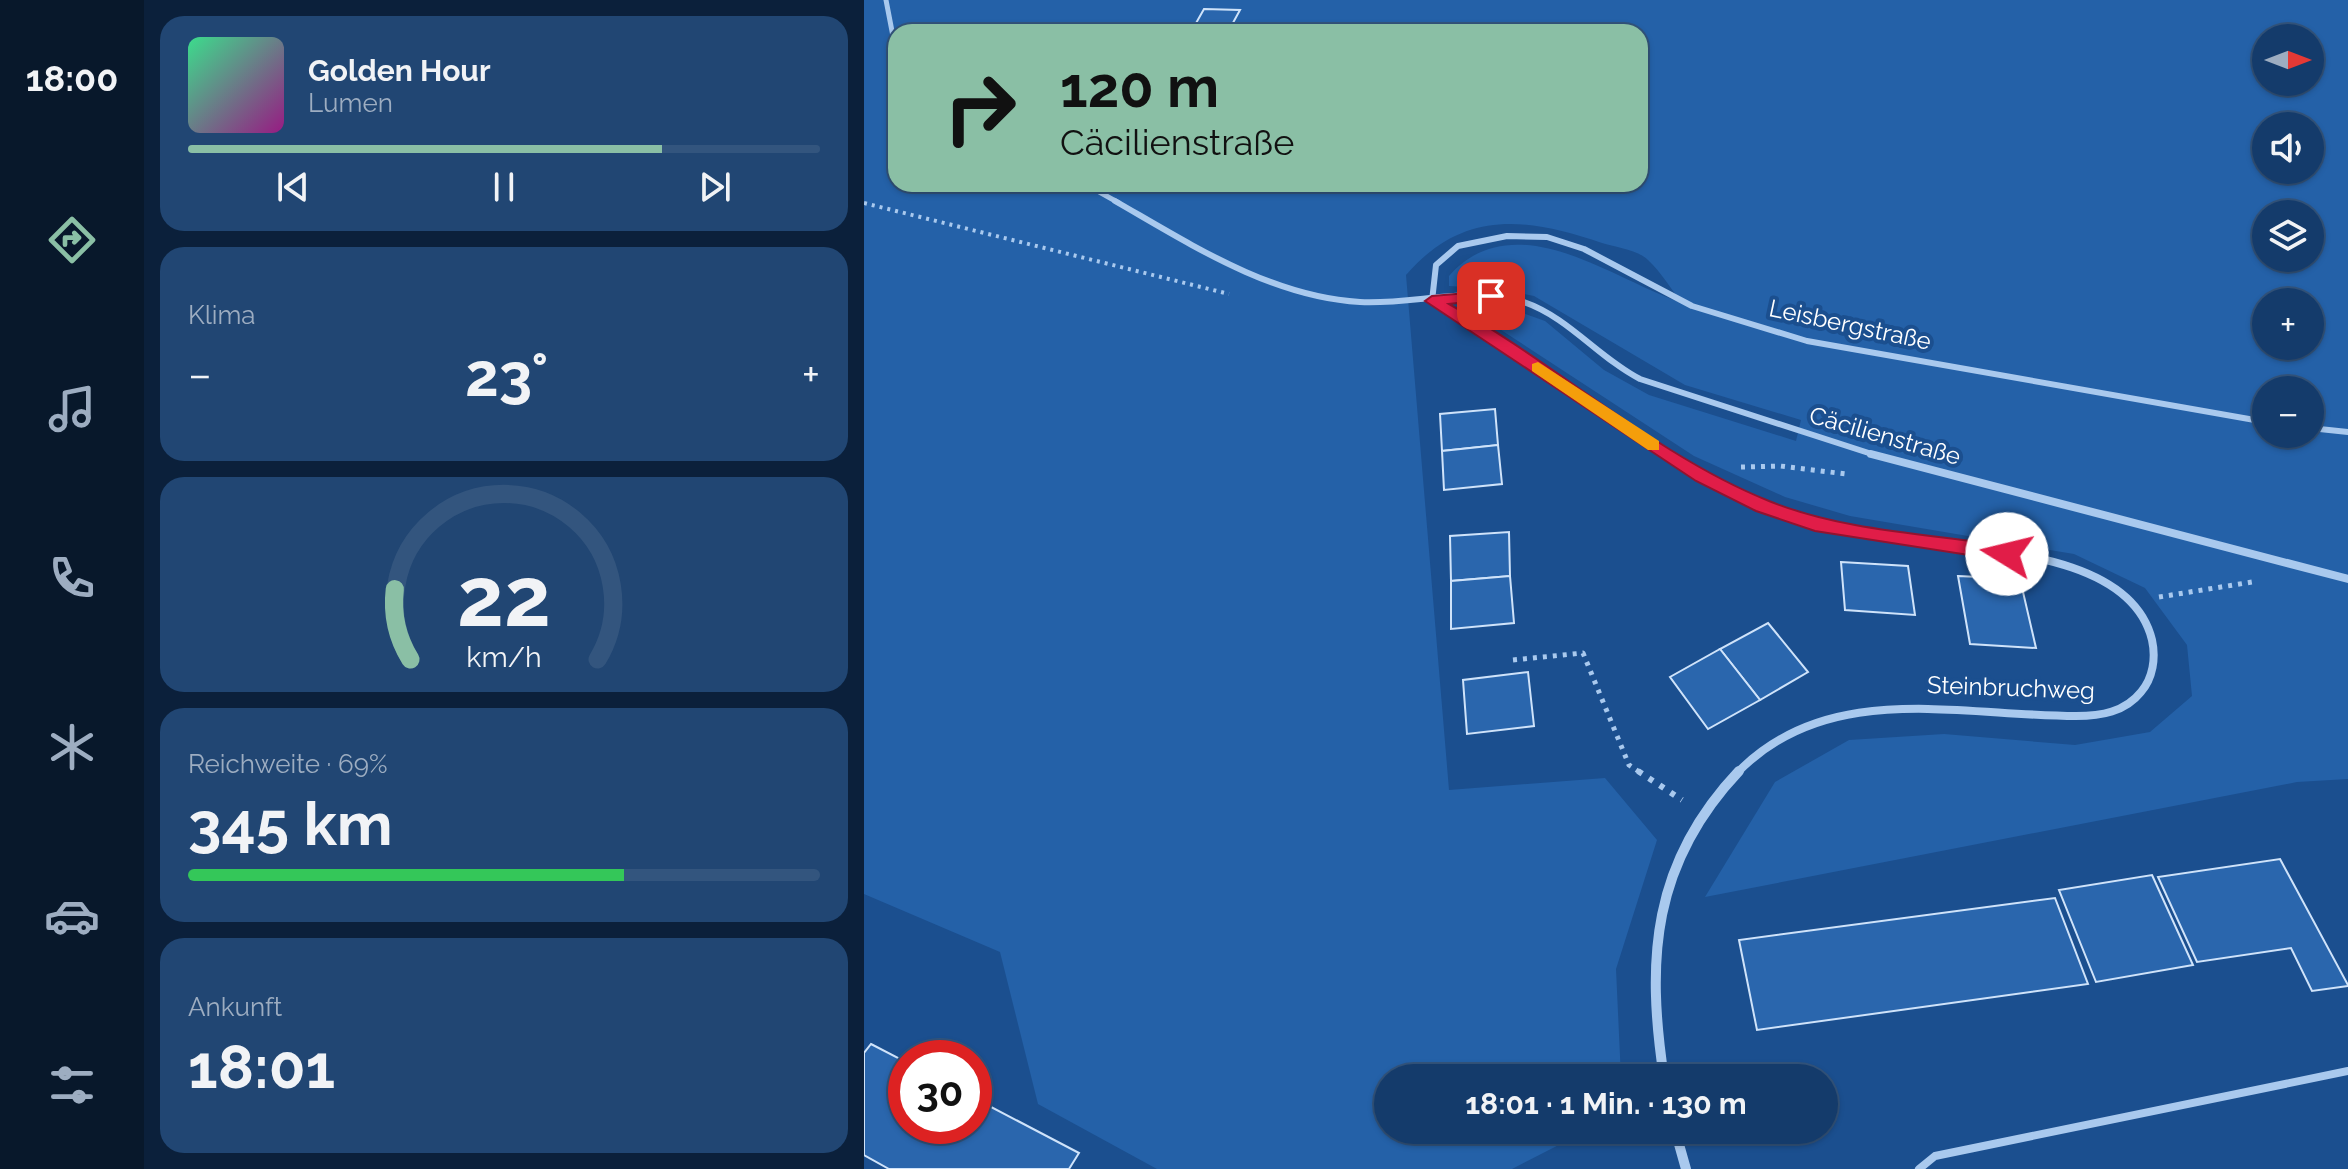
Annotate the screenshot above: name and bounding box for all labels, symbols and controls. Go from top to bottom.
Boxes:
north arrow [2252,24,2324,96]
map controls [2252,24,2324,448]
text: Golden Hour [308,53,491,88]
text: 120 m [1060,54,1219,120]
icon: right [928,56,1032,160]
text: 18:00 [26,57,118,99]
text: Lumen [308,88,393,118]
button: sound [2252,112,2324,184]
text: Cäcilienstraße [1060,121,1294,163]
icon: previous [271,165,315,209]
icon: pause [482,165,526,209]
icon: next [693,165,737,209]
button: layers [2252,200,2324,272]
icon: directions [44,212,100,268]
pin [1457,262,1525,330]
icon: arrive [1469,274,1513,318]
button: + [2252,288,2324,360]
street label: Leisbergstraße [1766,293,1934,356]
text: Klima [188,300,256,330]
text: 23° [465,340,548,410]
text: − [188,349,212,400]
text: + [802,349,820,400]
button: − [2252,376,2324,448]
icon: music [44,381,100,437]
street label: Cäcilienstraße [1806,400,1964,471]
position arrow [1965,512,2049,596]
text: 22 [457,548,551,645]
icon: phone [44,550,100,606]
text: km/h [466,641,542,675]
street label: Steinbruchweg [1927,670,2095,705]
icon: climate [44,719,100,775]
text: Reichweite · 69% [188,749,388,779]
text: 345 km [188,789,393,859]
icon: car [44,888,100,944]
text: Ankunft [188,992,282,1022]
text: 18:01 [188,1032,335,1102]
speed limit sign: 30 [888,1040,992,1144]
icon: filters [44,1057,100,1113]
text: 18:01 · 1 Min. · 130 m [1465,1086,1747,1121]

